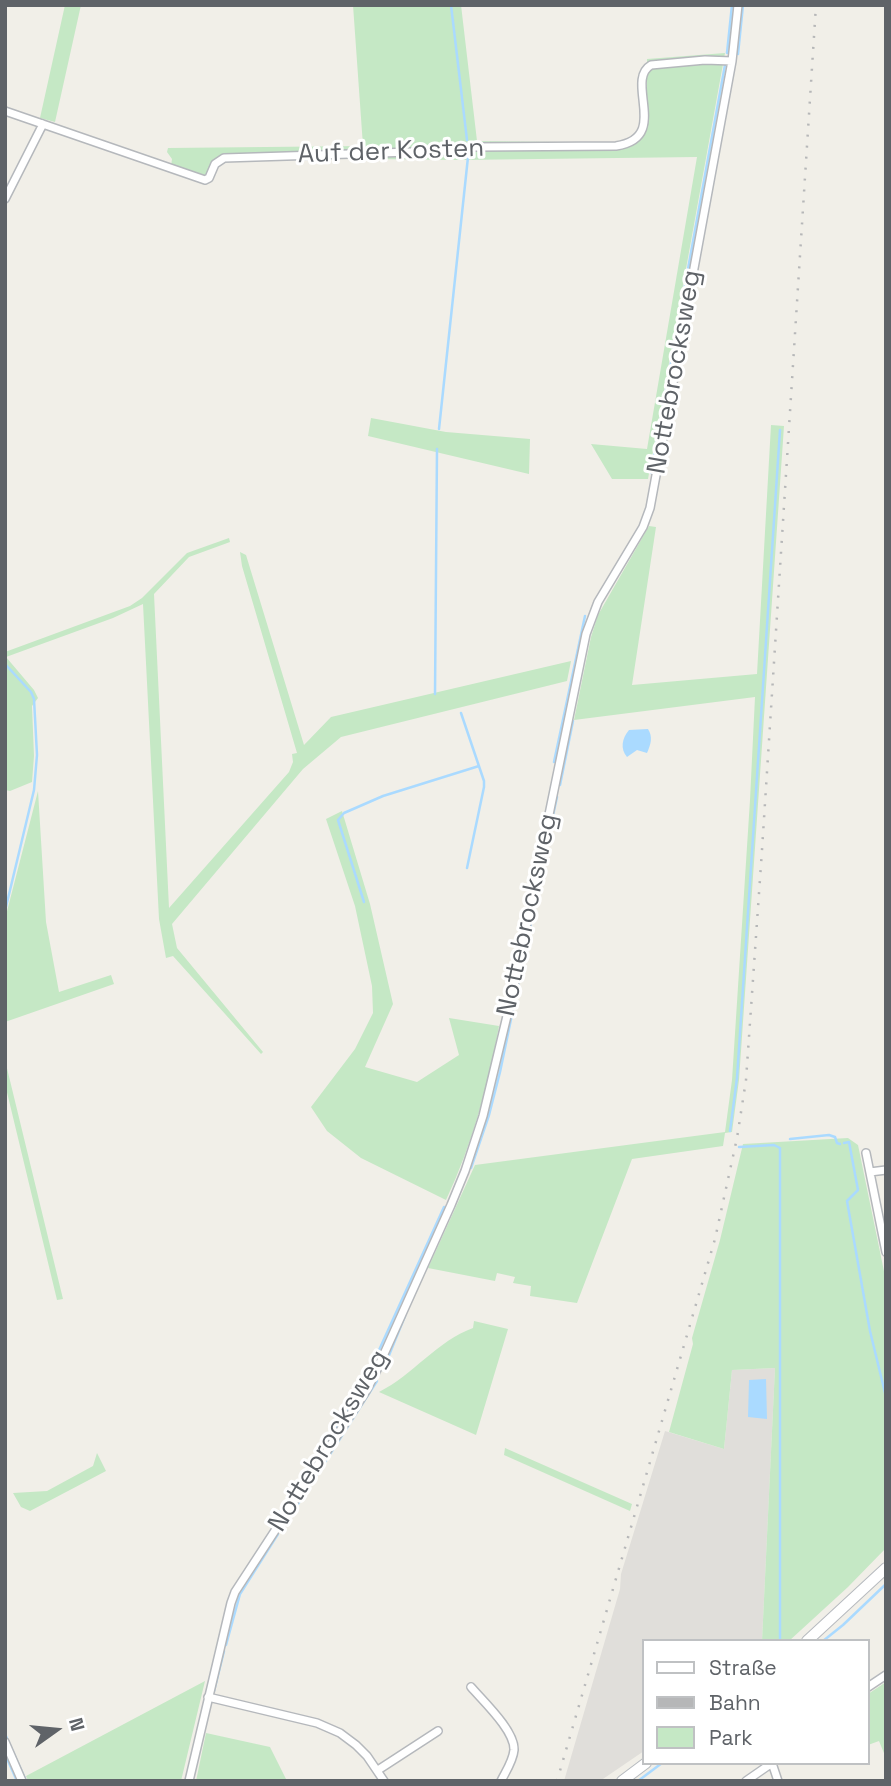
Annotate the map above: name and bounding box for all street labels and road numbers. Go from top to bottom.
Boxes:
street label: Auf der Kosten [297,133,485,171]
street label: Nottebrocksweg [642,268,708,476]
street label: Nottebrocksweg [491,811,565,1019]
street label: Nottebrocksweg [262,1344,396,1538]

